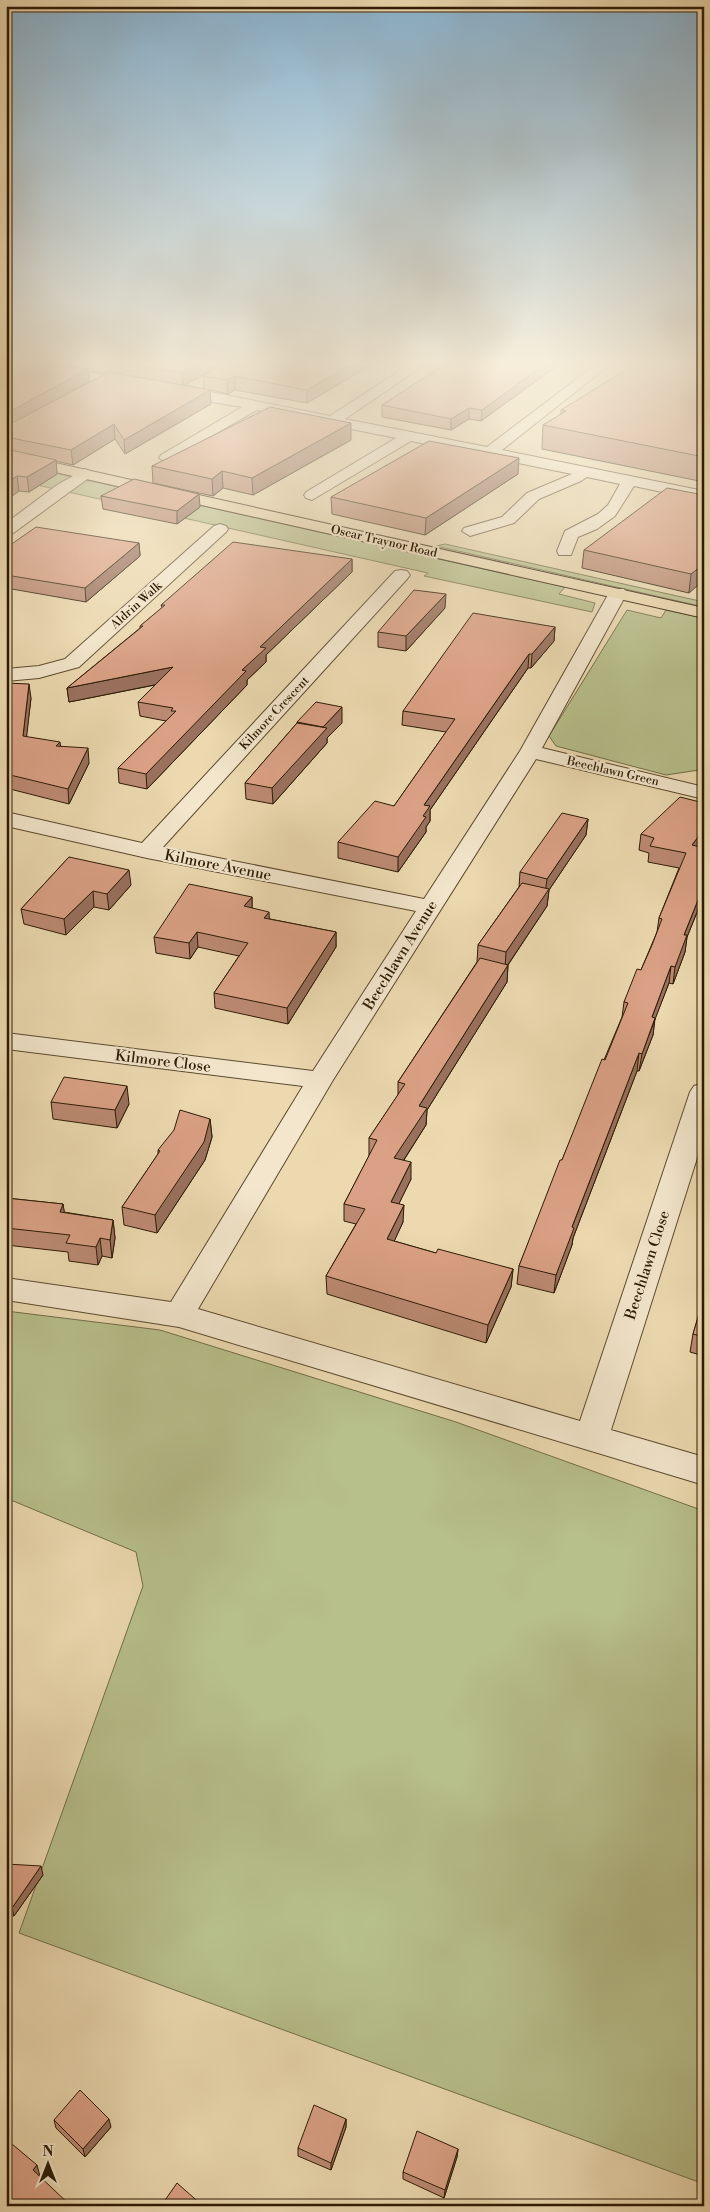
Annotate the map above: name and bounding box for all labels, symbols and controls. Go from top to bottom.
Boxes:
street label: Oscar Traynor Road [329,522,439,561]
street label: Aldrin Walk [107,578,166,633]
street label: Kilmore Crescent [236,673,313,753]
street label: Beechlawn Green [564,753,661,789]
street label: Kilmore Avenue [163,846,273,885]
street label: Beechlawn Avenue [358,897,442,1015]
street label: Kilmore Close [114,1046,212,1077]
street label: Beechlawn Close [621,1208,674,1323]
north arrow [22,2140,72,2190]
text: N [42,2143,54,2161]

